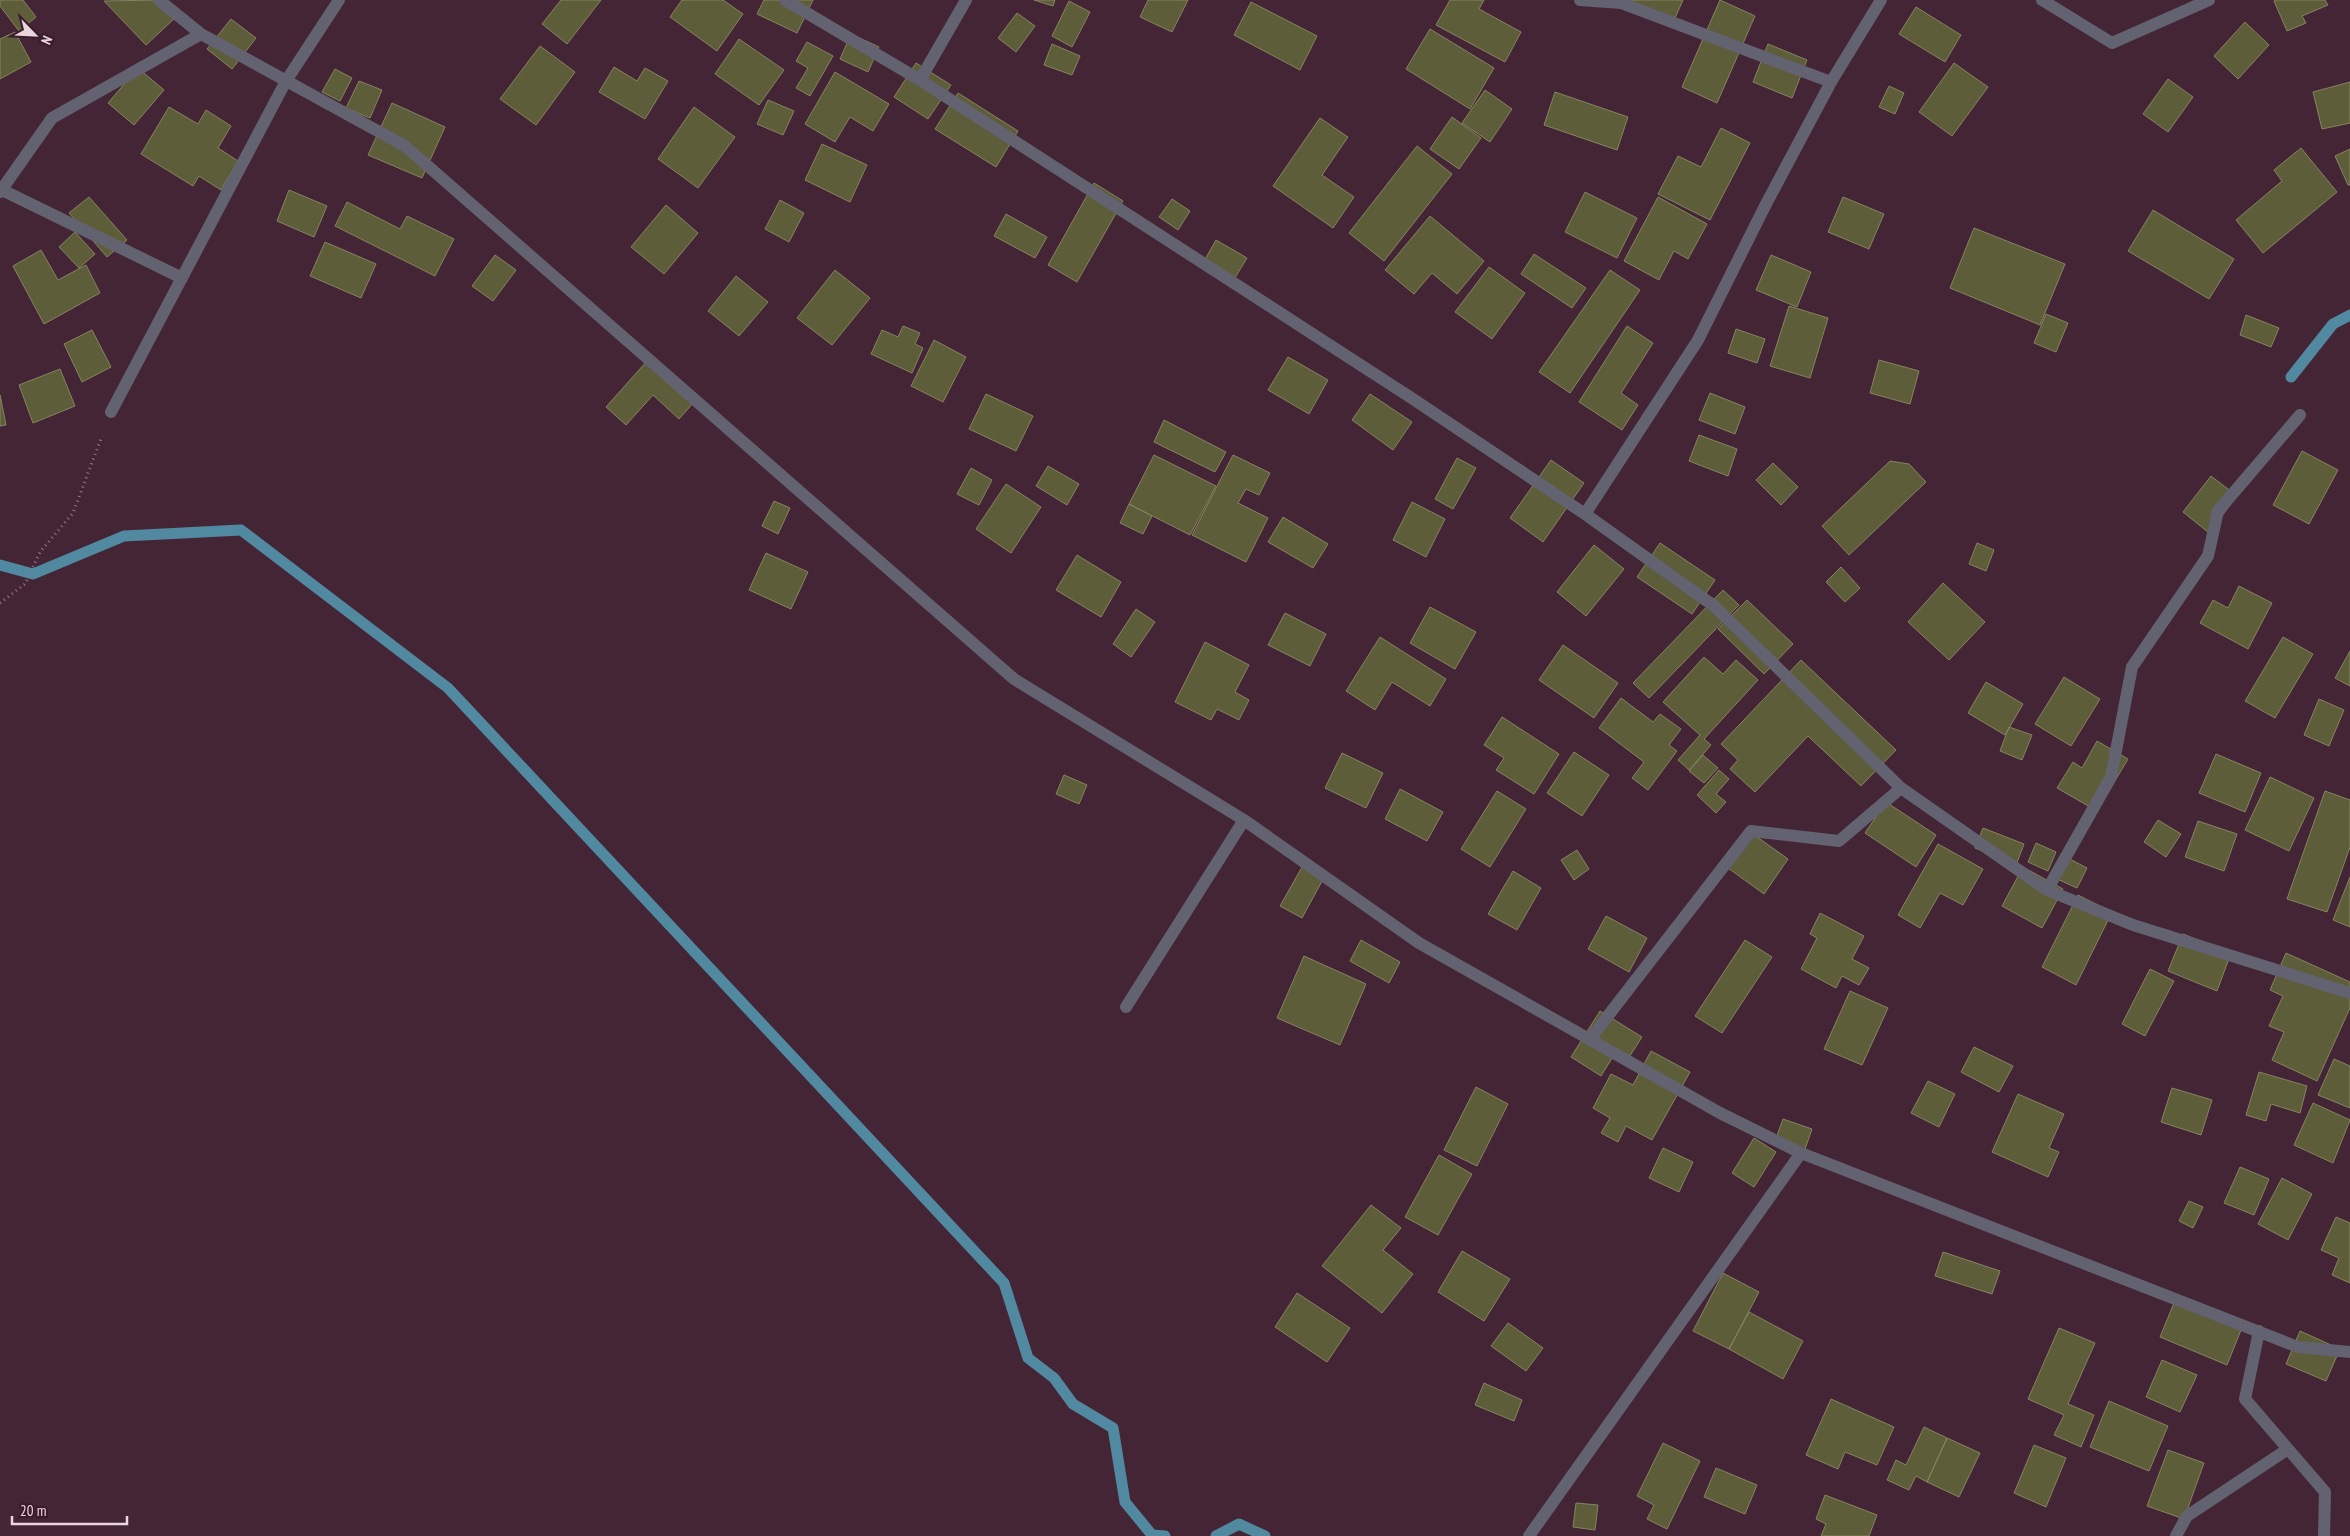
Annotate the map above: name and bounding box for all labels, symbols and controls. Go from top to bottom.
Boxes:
north arrow [10,10,60,60]
text: N [37,33,57,47]
scale bar [12,1494,128,1526]
text: 20 m [20,1501,46,1520]

